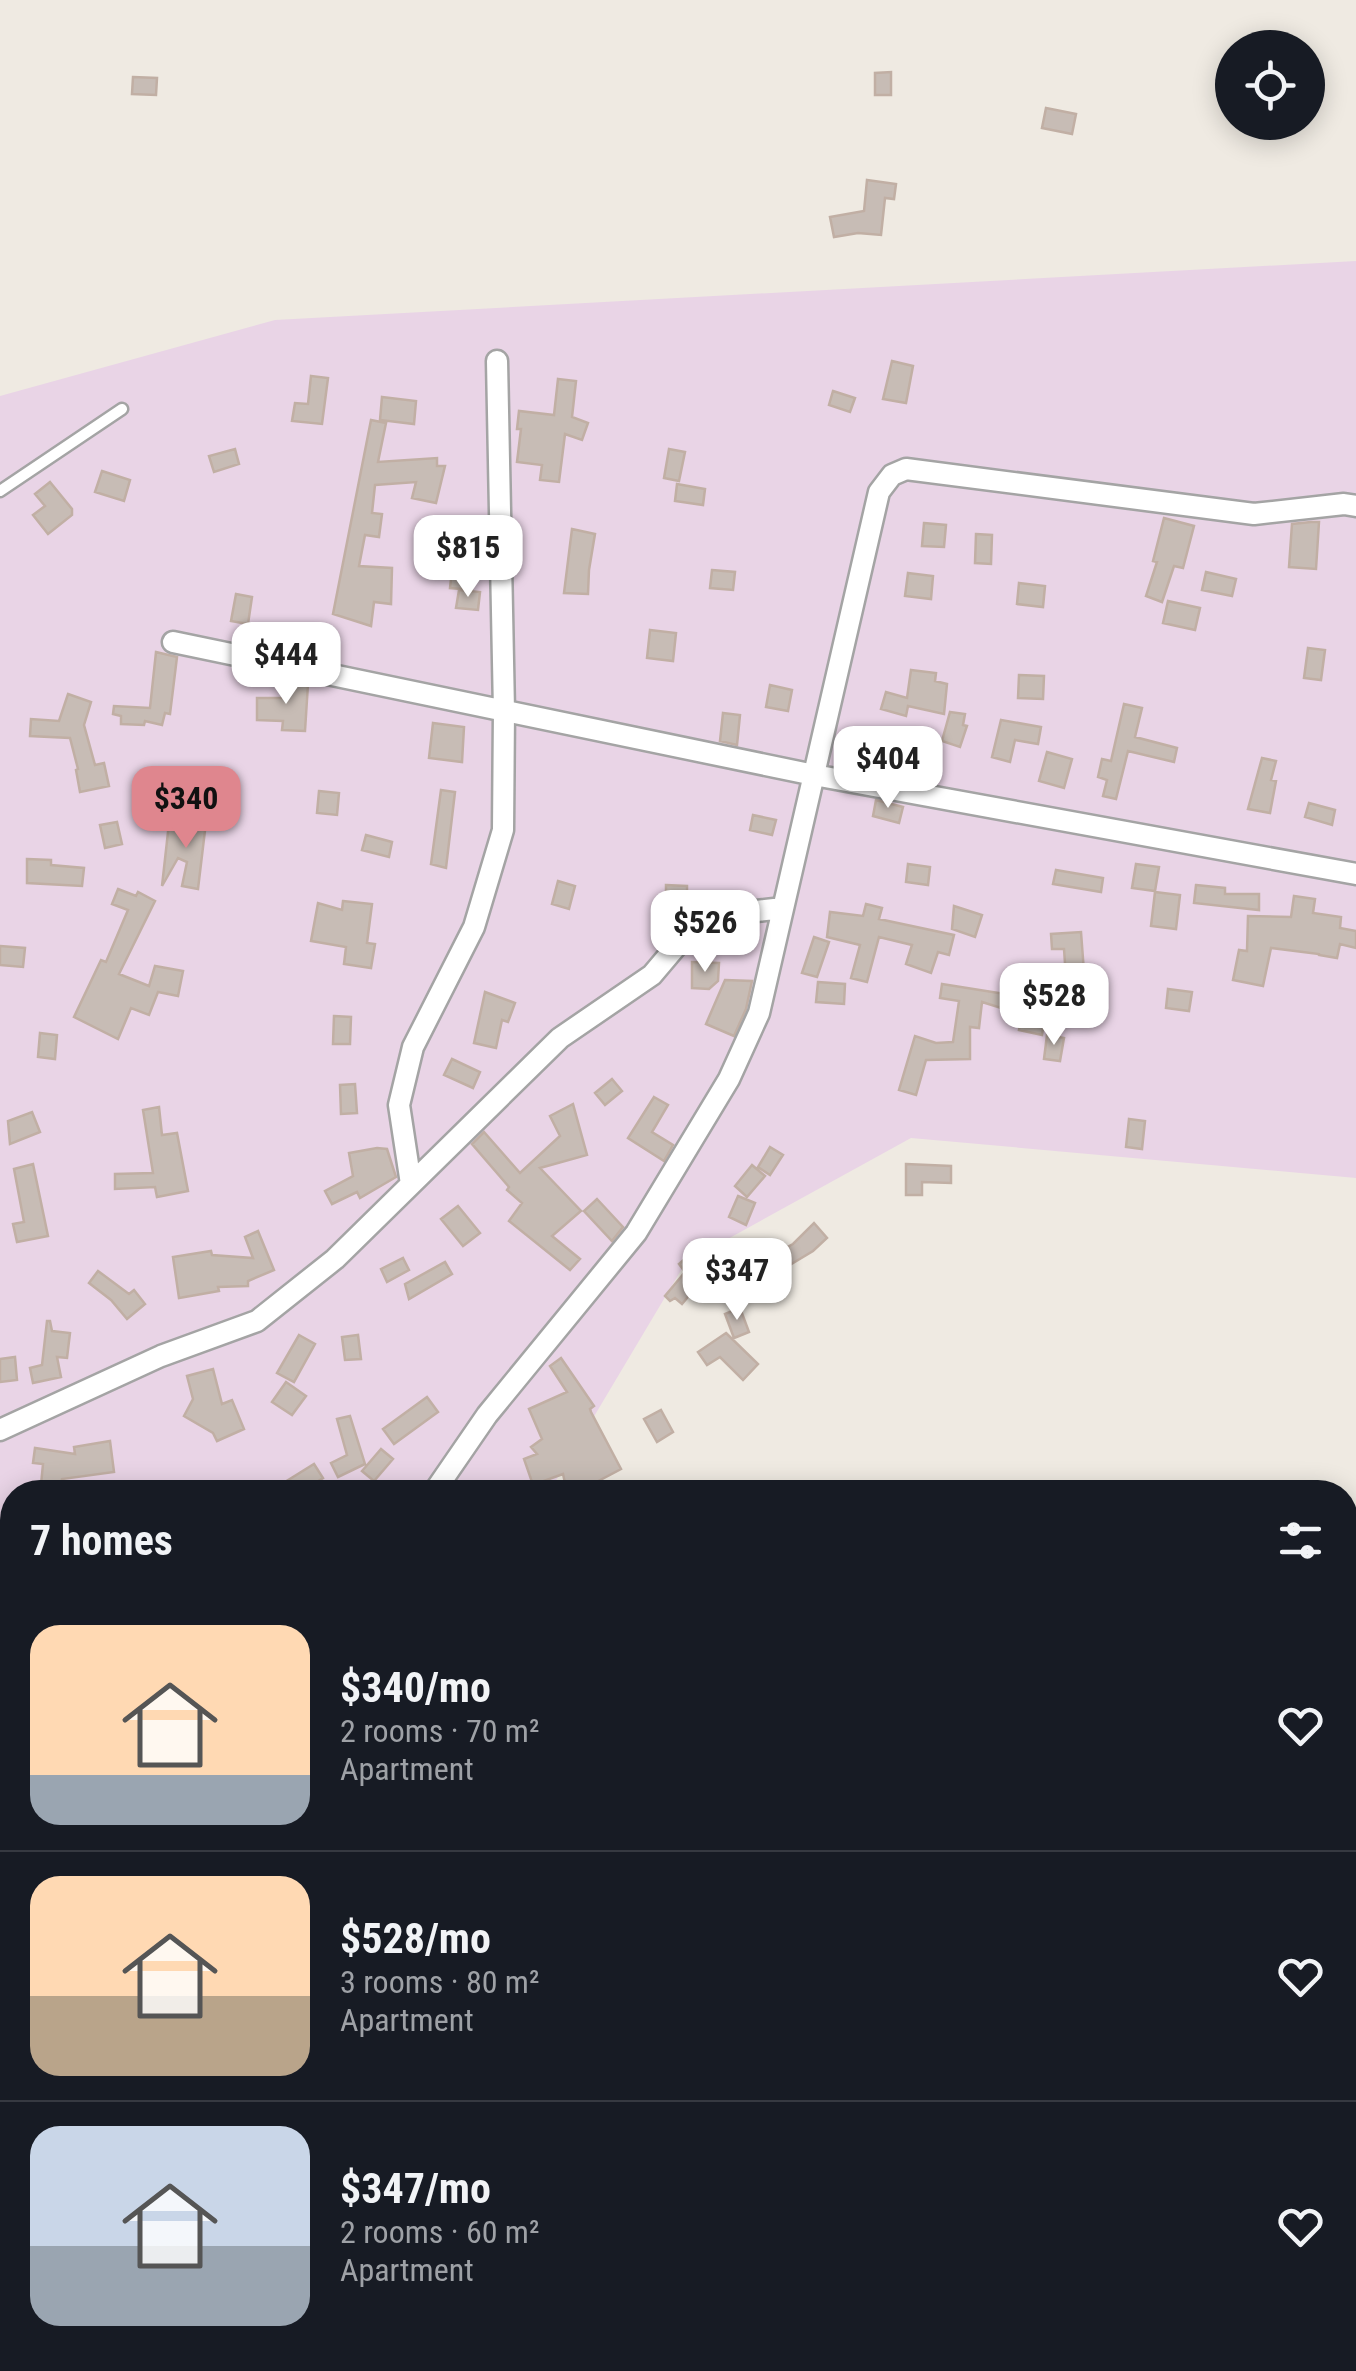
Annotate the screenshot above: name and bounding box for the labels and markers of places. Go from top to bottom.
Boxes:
pin: $815 [409,515,527,600]
pin: $444 [227,622,345,707]
pin: $404 [829,726,947,811]
pin: $340 [127,766,245,851]
pin: $526 [646,890,764,975]
pin: $528 [995,963,1113,1048]
pin: $347 [678,1238,796,1323]

